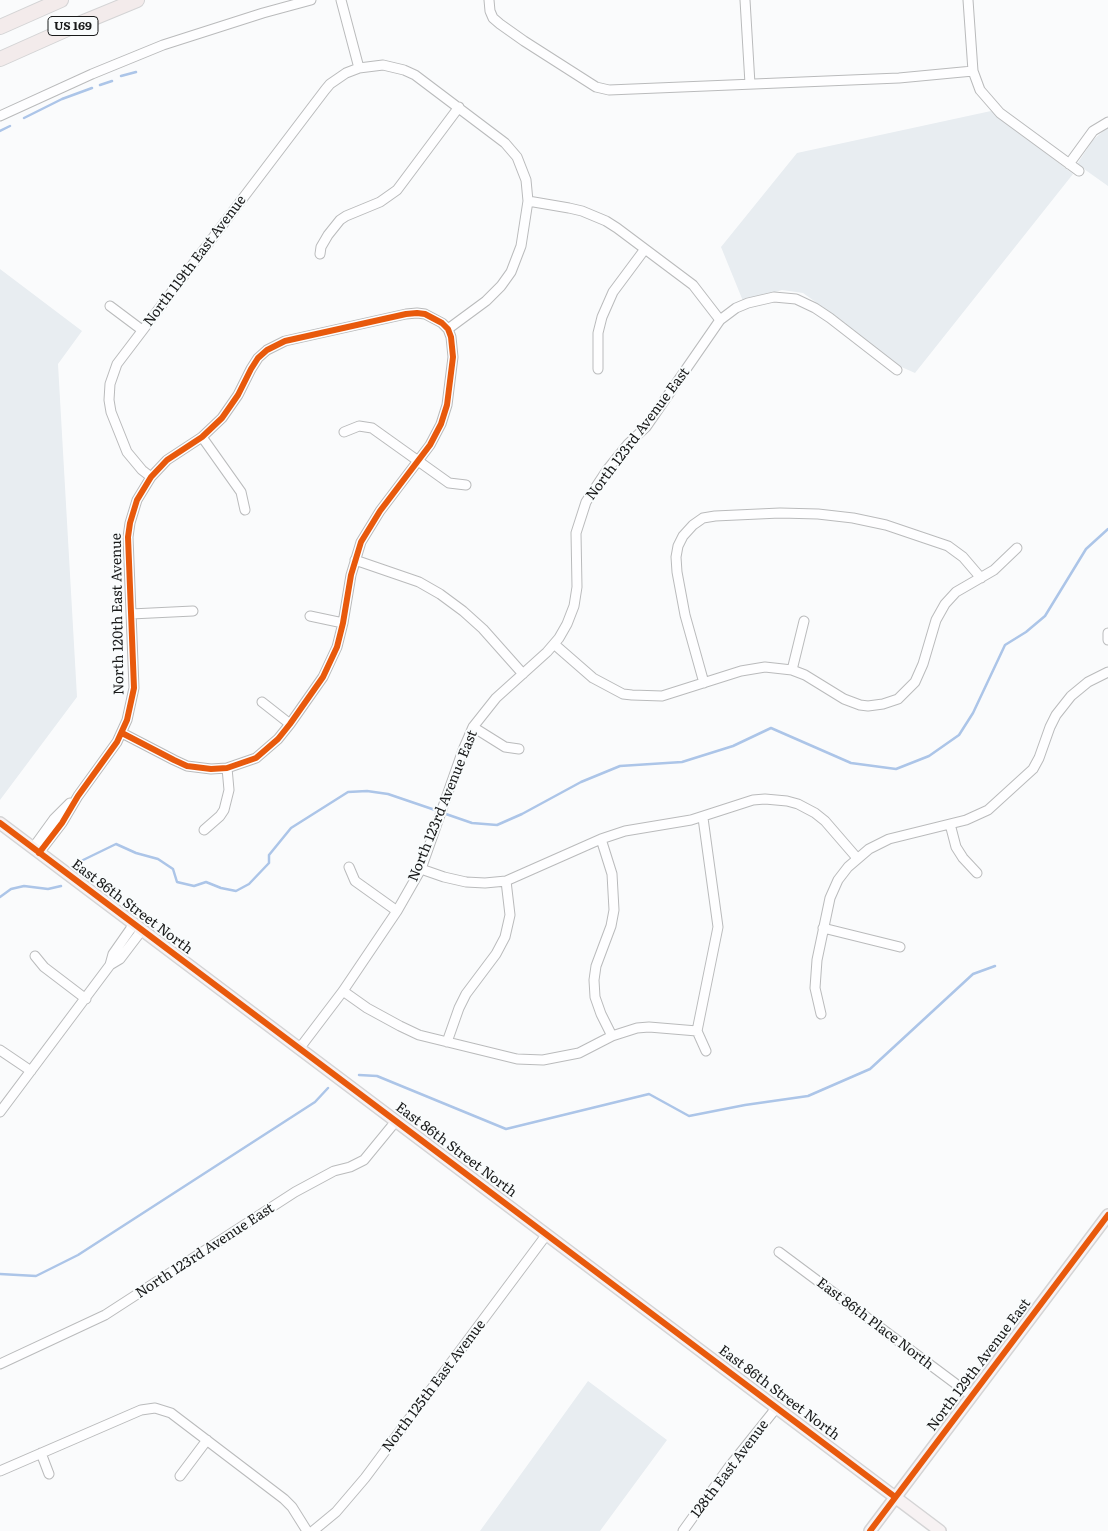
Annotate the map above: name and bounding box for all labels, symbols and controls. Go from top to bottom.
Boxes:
road number: US 169 [48,16,98,36]
street label: North 119th East Avenue [140,192,250,330]
street label: North 123rd Avenue East [583,364,693,504]
street label: North 120th East Avenue [108,533,128,695]
street label: North 123rd Avenue East [405,728,481,884]
street label: East 86th Street North [68,856,196,958]
street label: East 86th Street North [392,1099,520,1201]
street label: North 123rd Avenue East [133,1200,277,1302]
street label: East 86th Place North [813,1275,937,1373]
street label: North 129th Avenue East [924,1296,1034,1434]
street label: North 125th East Avenue [379,1317,489,1455]
street label: East 86th Street North [715,1342,843,1444]
street label: 128th East Avenue [688,1417,772,1521]

